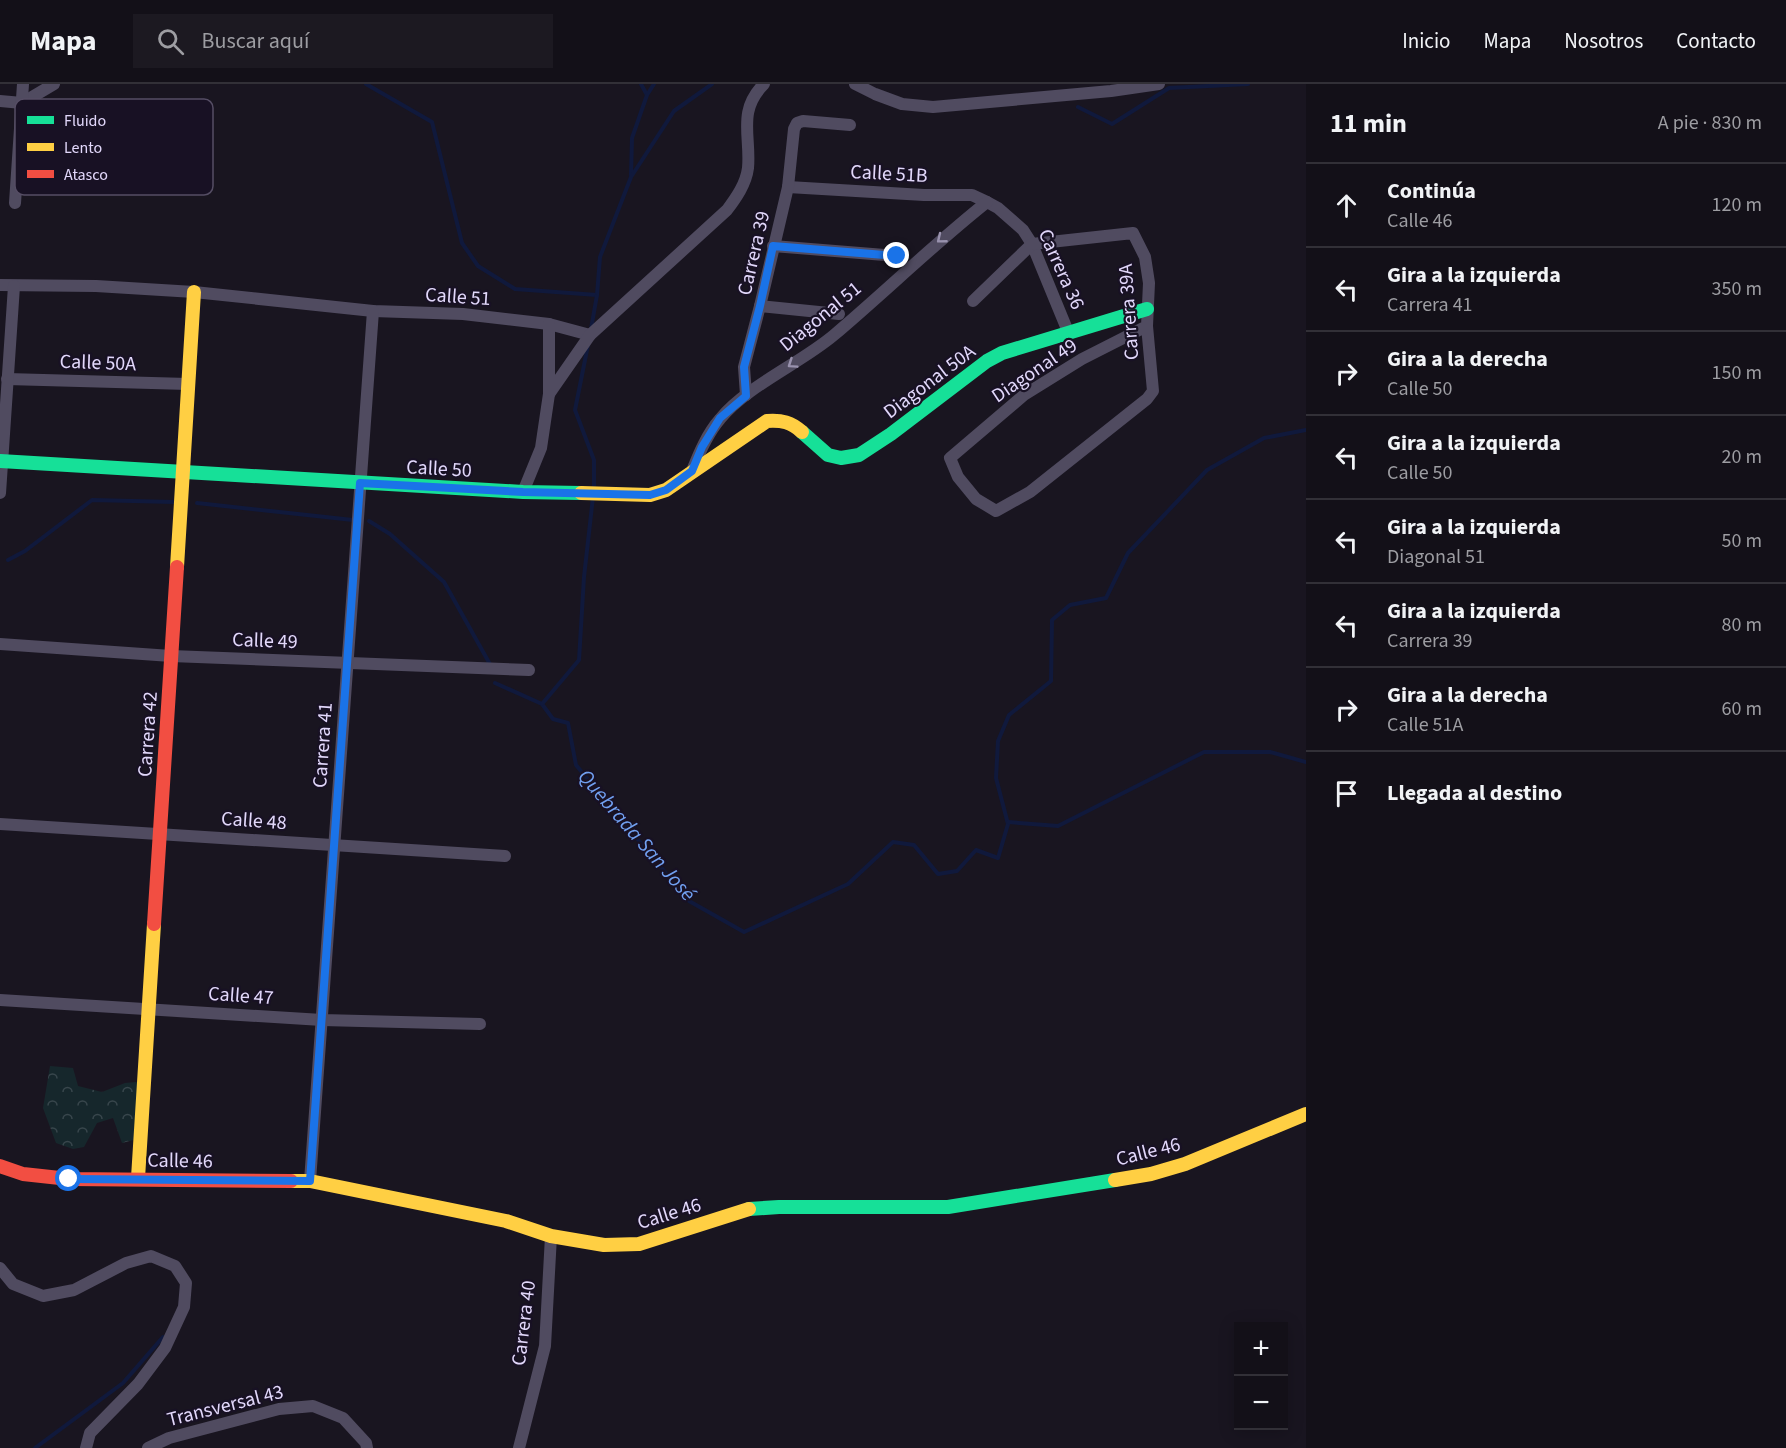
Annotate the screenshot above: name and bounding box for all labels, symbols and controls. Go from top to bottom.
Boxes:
search box [133,14,553,68]
text: Mapa [30,21,97,61]
icon: search [154,25,187,58]
text: Buscar aquí [202,25,309,57]
text: Inicio [1402,26,1450,56]
text: Mapa [1483,26,1531,56]
text: Nosotros [1564,26,1643,56]
text: Contacto [1676,26,1756,56]
legend [15,99,213,195]
text: 11 min [1330,105,1407,142]
text: A pie · 830 m [1658,109,1762,137]
text: Fluido [64,110,106,132]
text: Lento [64,137,102,159]
street label: Calle 51B [850,158,928,190]
text: Atasco [64,164,108,186]
text: Continúa [1387,175,1476,207]
icon: ahead [1330,189,1363,222]
text: 120 m [1712,191,1762,219]
text: Calle 46 [1387,207,1453,235]
street label: Carrera 39 [731,208,777,298]
street label: Carrera 36 [1031,225,1091,314]
one-way arrow [937,231,948,242]
route end [883,242,909,268]
text: Gira a la izquierda [1387,259,1561,291]
street label: Carrera 39A [1112,263,1146,361]
icon: left [1330,273,1363,306]
street label: Diagonal 51 [774,275,868,358]
text: 350 m [1712,275,1762,303]
street label: Calle 51 [424,281,492,313]
text: Carrera 41 [1387,291,1473,319]
street label: Diagonal 49 [986,332,1083,410]
street label: Diagonal 50A [878,338,982,426]
text: Gira a la derecha [1387,343,1548,375]
street label: Calle 50A [59,348,137,378]
one-way arrow [788,357,799,368]
icon: right [1330,357,1363,390]
text: 150 m [1712,359,1762,387]
text: Calle 50 [1387,375,1453,403]
text: Gira a la izquierda [1387,427,1561,459]
icon: left [1330,441,1363,474]
text: 20 m [1722,443,1762,471]
street label: Calle 50 [406,453,472,485]
text: Calle 50 [1387,459,1453,487]
text: Gira a la izquierda [1387,511,1561,543]
icon: left [1330,525,1363,558]
text: 50 m [1722,527,1762,555]
text: Diagonal 51 [1387,543,1485,571]
text: Gira a la izquierda [1387,595,1561,627]
icon: left [1330,609,1363,642]
text: 80 m [1722,611,1762,639]
street label: Calle 49 [232,626,298,656]
text: Carrera 39 [1387,627,1473,655]
text: Gira a la derecha [1387,679,1548,711]
street label: Carrera 42 [131,690,165,778]
icon: right [1330,693,1363,726]
text: 60 m [1722,695,1762,723]
street label: Carrera 41 [306,701,340,789]
text: Calle 51A [1387,711,1463,739]
water label: Quebrada San José [571,762,704,908]
icon: arrive [1330,777,1363,810]
text: Llegada al destino [1387,777,1562,809]
street label: Calle 48 [220,805,288,837]
street label: Calle 47 [207,980,275,1012]
street label: Calle 46 [1113,1130,1183,1173]
street label: Calle 46 [147,1146,213,1176]
route start [55,1165,81,1191]
street label: Calle 46 [634,1191,705,1237]
street label: Carrera 40 [505,1279,543,1367]
map controls [1234,1322,1288,1430]
button: + [1234,1322,1288,1376]
button: − [1234,1376,1288,1430]
street label: Transversal 43 [164,1378,286,1434]

